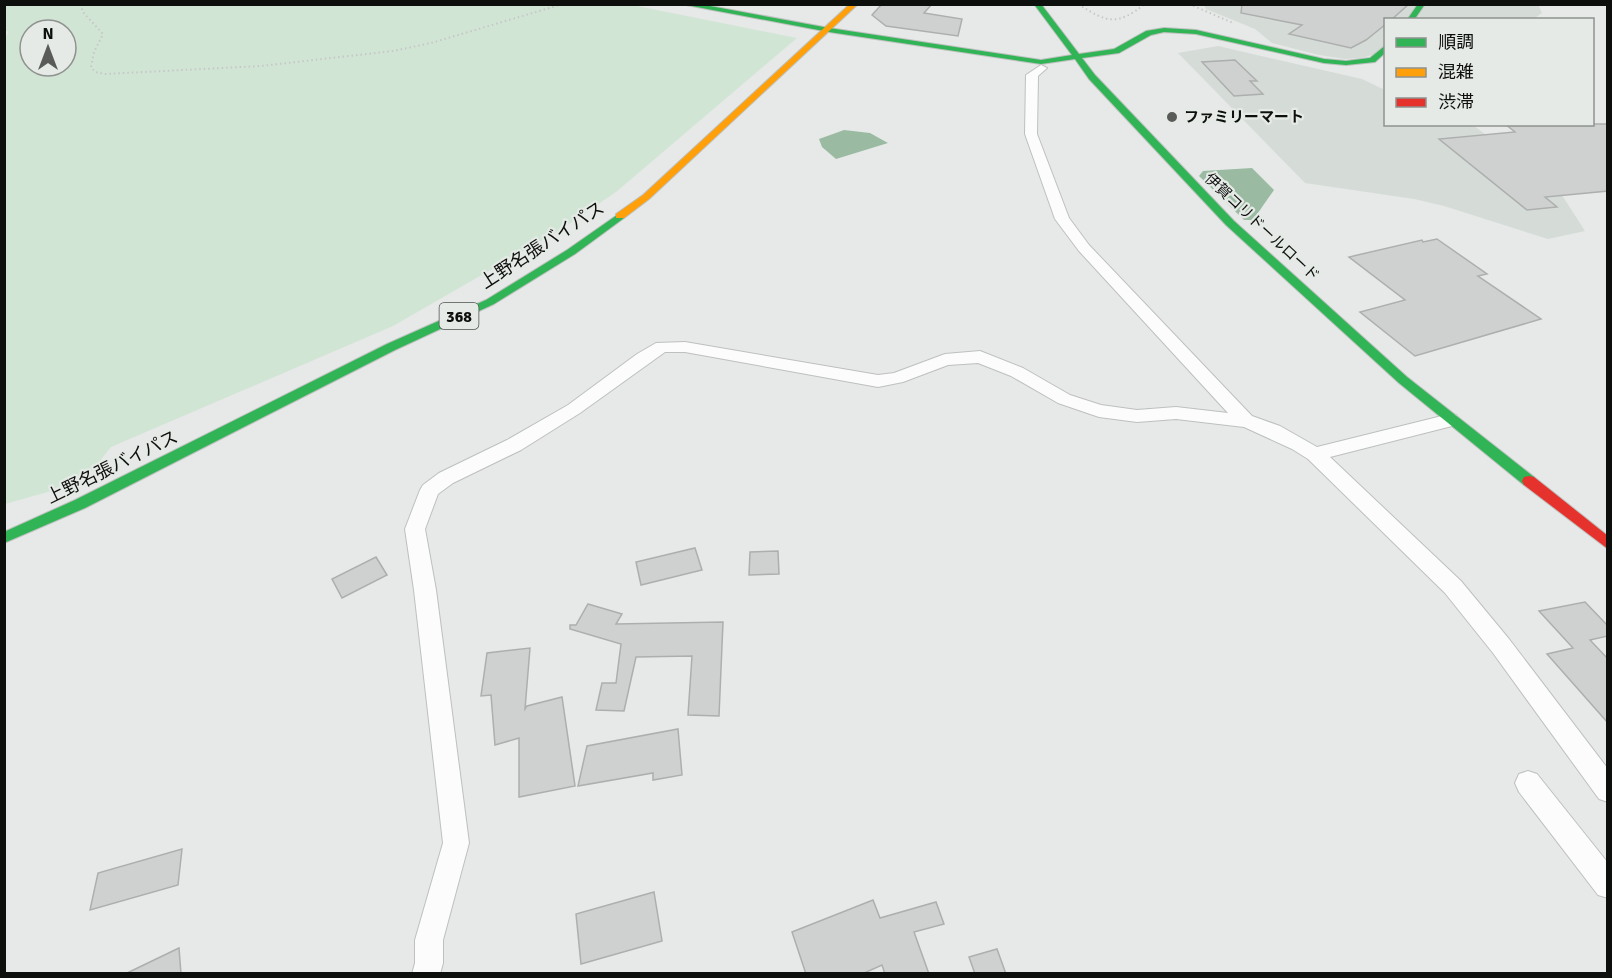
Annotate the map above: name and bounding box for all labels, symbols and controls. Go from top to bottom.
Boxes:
north arrow [18,18,78,78]
legend [1384,18,1594,126]
text: N [42,24,54,44]
text: 順調 [1438,31,1474,53]
text: 混雑 [1438,61,1474,83]
text: 渋滞 [1438,91,1474,113]
place label: ファミリーマート [1184,108,1304,126]
marker: ファミリーマート [1165,110,1179,124]
street label: 伊賀コリドールロード [1201,169,1323,285]
street label: 上野名張バイパス [476,197,608,293]
road number: 368 [440,303,478,329]
street label: 上野名張バイパス [43,426,181,508]

